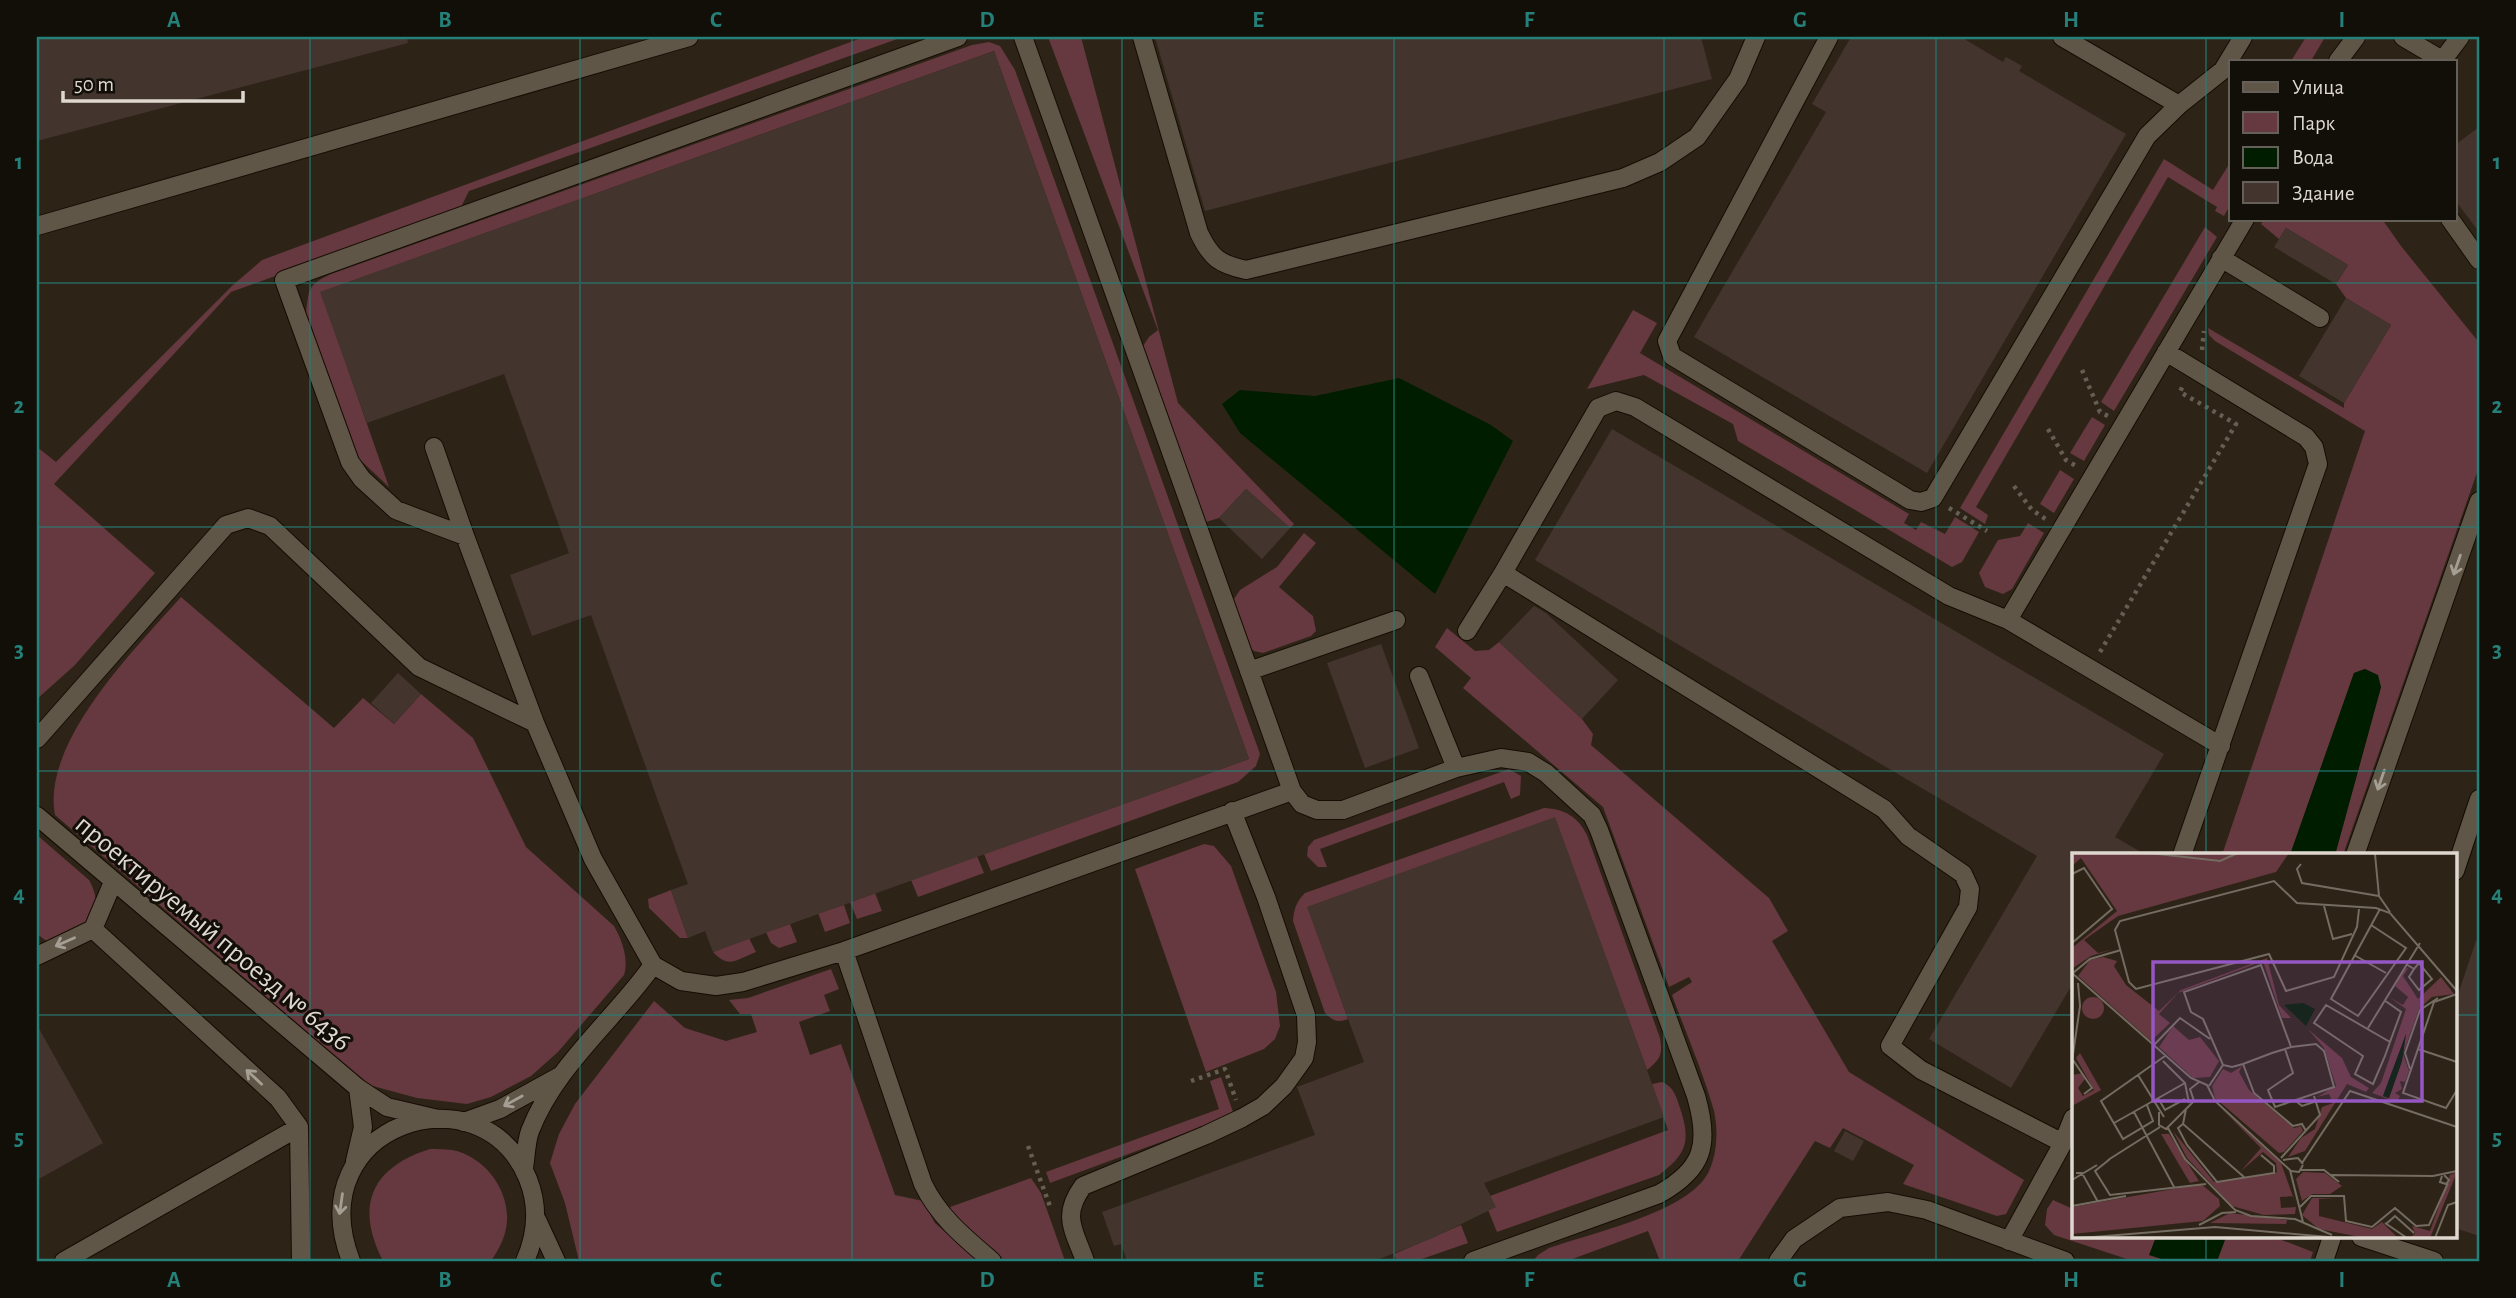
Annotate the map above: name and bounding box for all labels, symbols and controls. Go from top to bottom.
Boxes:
text: A [167,9,181,32]
text: B [438,9,452,32]
text: C [710,9,722,32]
text: D [979,9,995,32]
text: E [1252,9,1264,32]
text: F [1524,9,1535,32]
text: G [1793,9,1807,32]
text: H [2063,9,2079,32]
text: I [2339,9,2345,32]
scale bar [63,60,243,104]
legend [2229,60,2456,220]
text: 50 m [74,74,114,95]
text: Улица [2292,77,2345,98]
text: Парк [2292,113,2336,134]
text: Вода [2292,147,2334,168]
text: 1 [15,151,23,174]
text: 1 [2493,151,2501,174]
text: Здание [2292,183,2355,204]
text: 2 [14,395,25,418]
text: 2 [2492,395,2503,418]
one-way arrow [2450,554,2462,576]
text: 3 [14,639,24,662]
text: 3 [2492,639,2502,662]
one-way arrow [2374,769,2387,791]
street label: проектируемый проезд № 6436 [70,810,356,1057]
inset map [2072,853,2456,1238]
text: 4 [13,883,25,906]
text: 4 [2491,883,2503,906]
one-way arrow [54,936,76,949]
one-way arrow [246,1068,263,1085]
one-way arrow [504,1095,524,1109]
text: 5 [14,1127,24,1150]
text: 5 [2492,1127,2502,1150]
one-way arrow [335,1192,348,1215]
text: A [167,1269,181,1292]
text: B [438,1269,452,1292]
text: C [710,1269,722,1292]
text: D [979,1269,995,1292]
text: E [1252,1269,1264,1292]
text: F [1524,1269,1535,1292]
text: G [1793,1269,1807,1292]
text: H [2063,1269,2079,1292]
text: I [2339,1269,2345,1292]

